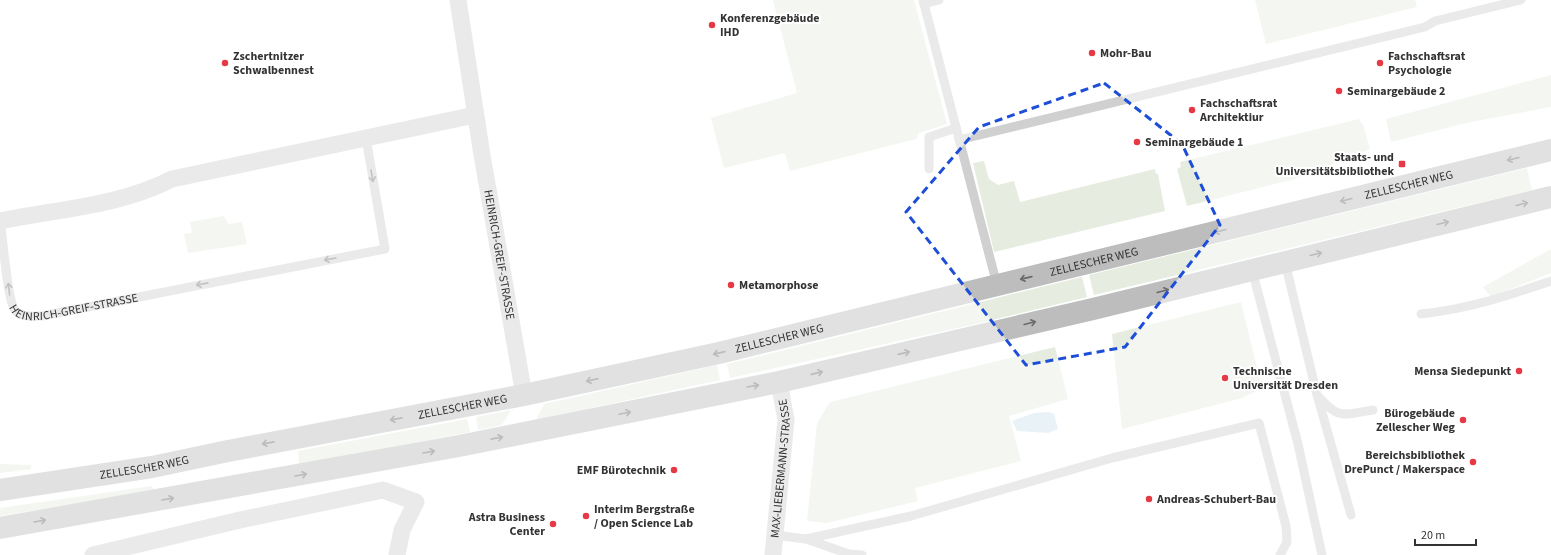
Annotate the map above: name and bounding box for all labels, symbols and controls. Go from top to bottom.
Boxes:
place label: Konferenzgebäude IHD [720,10,820,41]
marker: Konferenzgebäude IHD [707,20,717,30]
place label: Mohr-Bau [1100,45,1152,62]
place label: Zschertnitzer Schwalbennest [233,48,314,79]
marker: Mohr-Bau [1087,48,1097,58]
place label: Fachschaftsrat Psychologie [1388,48,1466,79]
marker: Zschertnitzer Schwalbennest [220,58,230,68]
marker: Fachschaftsrat Psychologie [1375,58,1385,68]
place label: Seminargebäude 2 [1347,83,1445,100]
marker: Seminargebäude 2 [1334,86,1344,96]
place label: Fachschaftsrat Architektiur [1199,95,1278,126]
marker: Fachschaftsrat Architektiur [1187,105,1197,115]
place label: Seminargebäude 1 [1145,134,1243,151]
marker: Seminargebäude 1 [1132,137,1142,147]
place label: Staats- und Universitätsbibliothek [1276,149,1394,180]
one-way arrow [1507,156,1520,163]
marker: Staats- und Universitätsbibliothek [1397,159,1407,169]
street label: ZELLESCHER WEG [1363,166,1455,204]
one-way arrow [369,169,377,182]
street label: HEINRICH-GREIF-STRASSE [480,188,519,321]
one-way arrow [1340,196,1353,204]
one-way arrow [1515,200,1528,207]
one-way arrow [1436,219,1449,227]
one-way arrow [1214,227,1227,235]
street label: ZELLESCHER WEG [1048,243,1140,281]
one-way arrow [1310,250,1323,258]
one-way arrow [324,256,337,264]
one-way arrow [1019,275,1032,283]
place label: Metamorphose [739,277,819,294]
one-way arrow [196,280,209,288]
marker: Metamorphose [726,280,736,290]
one-way arrow [5,283,13,296]
one-way arrow [1156,287,1169,295]
street label: HEINRICH-GREIF-STRASSE [5,289,139,325]
street label: ZELLESCHER WEG [733,319,825,357]
one-way arrow [1023,319,1036,327]
one-way arrow [897,348,910,356]
one-way arrow [713,349,726,357]
place label: Technische Universität Dresden [1233,363,1338,394]
place label: Mensa Siedepunkt [1414,363,1511,380]
marker: Mensa Siedepunkt [1514,366,1524,376]
one-way arrow [810,368,823,376]
marker: Technische Universität Dresden [1220,373,1230,383]
one-way arrow [586,376,599,384]
one-way arrow [746,382,759,390]
street label: ZELLESCHER WEG [416,390,509,423]
street label: MAX-LIEBERMANN-STRASSE [766,398,795,539]
place label: Bürogebäude Zellescher Weg [1376,405,1456,436]
one-way arrow [618,408,631,416]
one-way arrow [390,415,403,423]
marker: Bürogebäude Zellescher Weg [1458,415,1468,425]
one-way arrow [490,434,503,442]
one-way arrow [262,439,275,447]
place label: Bereichsbibliothek DrePunct / Makerspace [1344,447,1465,478]
one-way arrow [422,448,435,456]
street label: ZELLESCHER WEG [98,451,191,483]
marker: Bereichsbibliothek DrePunct / Makerspace [1468,457,1478,467]
place label: EMF Bürotechnik [577,462,666,479]
marker: EMF Bürotechnik [669,465,679,475]
one-way arrow [294,471,307,479]
place label: Andreas-Schubert-Bau [1156,491,1276,508]
marker: Andreas-Schubert-Bau [1144,494,1154,504]
one-way arrow [161,495,174,503]
place label: Interim Bergstraße / Open Science Lab [594,501,695,532]
place label: Astra Business Center [468,509,545,540]
marker: Interim Bergstraße / Open Science Lab [581,511,591,521]
one-way arrow [33,517,46,525]
marker: Astra Business Center [548,519,558,529]
scale bar [1415,521,1476,547]
text: 20 m [1421,527,1445,544]

